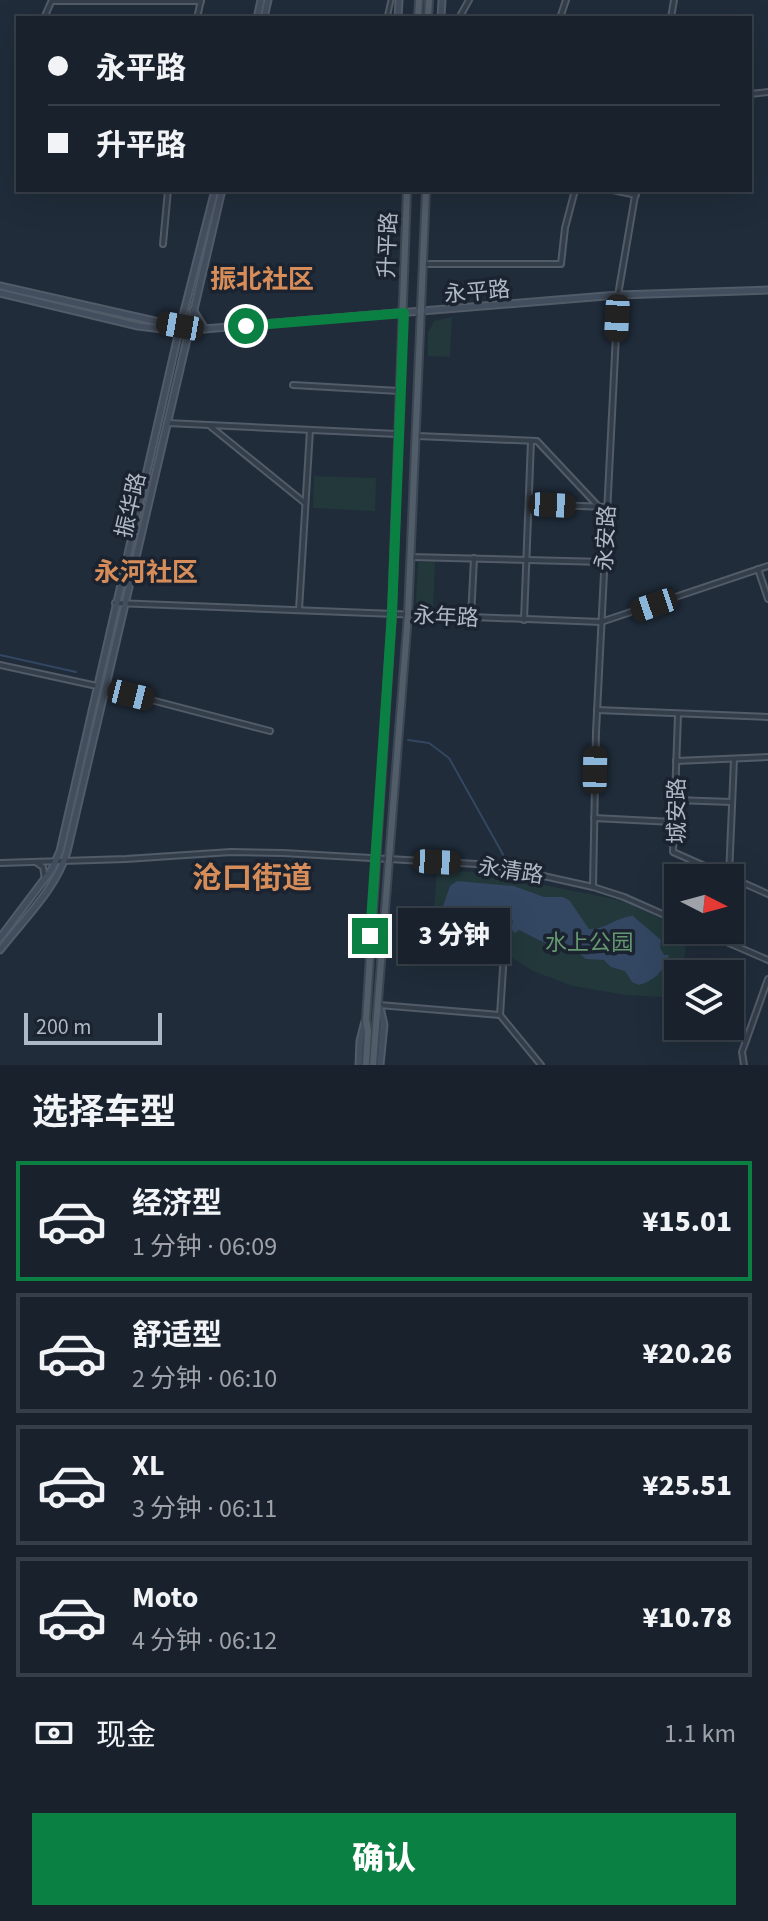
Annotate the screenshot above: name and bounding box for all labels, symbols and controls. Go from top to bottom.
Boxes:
text: 永平路 [96,47,186,90]
text: 升平路 [96,124,186,167]
street label: 升平路 [371,211,405,279]
district label: 振北社区 [210,261,314,298]
street label: 永平路 [443,273,511,311]
car [604,293,630,343]
route start [228,308,264,344]
car [154,310,206,342]
street label: 振华路 [108,469,154,541]
car [527,492,577,518]
street label: 永安路 [588,504,624,572]
district label: 永河社区 [94,554,198,591]
car [627,586,681,624]
street label: 永年路 [412,599,480,635]
car [105,678,157,712]
car [583,746,607,794]
street label: 城安路 [661,778,693,844]
car [412,849,462,875]
street label: 永清路 [476,850,546,892]
district label: 沧口街道 [192,857,312,900]
north arrow [664,864,744,944]
map controls [664,864,744,1040]
callout: 3 分钟 [398,908,510,964]
text: 3 分钟 [418,917,490,954]
route end [352,918,388,954]
park label: 水上公园 [545,927,633,959]
button: layers [664,960,744,1040]
scale bar [24,1009,162,1045]
text: 200 m [36,1011,91,1043]
text: 选择车型 [32,1087,176,1138]
text: 经济型 [132,1182,222,1225]
icon: car [36,1185,108,1257]
text: ¥15.01 [643,1200,732,1243]
text: 1 分钟 · 06:09 [132,1228,277,1265]
text: 舒适型 [132,1314,222,1357]
icon: car [36,1317,108,1389]
text: ¥20.26 [643,1332,732,1375]
text: 2 分钟 · 06:10 [132,1360,277,1397]
text: XL [132,1444,165,1487]
icon: car [36,1449,108,1521]
text: ¥25.51 [643,1464,732,1507]
text: 3 分钟 · 06:11 [132,1490,277,1527]
text: Moto [132,1576,198,1619]
icon: car [36,1581,108,1653]
text: ¥10.78 [643,1596,732,1639]
text: 4 分钟 · 06:12 [132,1622,277,1659]
icon: cash [32,1711,76,1755]
text: 现金 [96,1714,156,1757]
text: 1.1 km [664,1715,736,1752]
button: 确认 [32,1813,736,1905]

